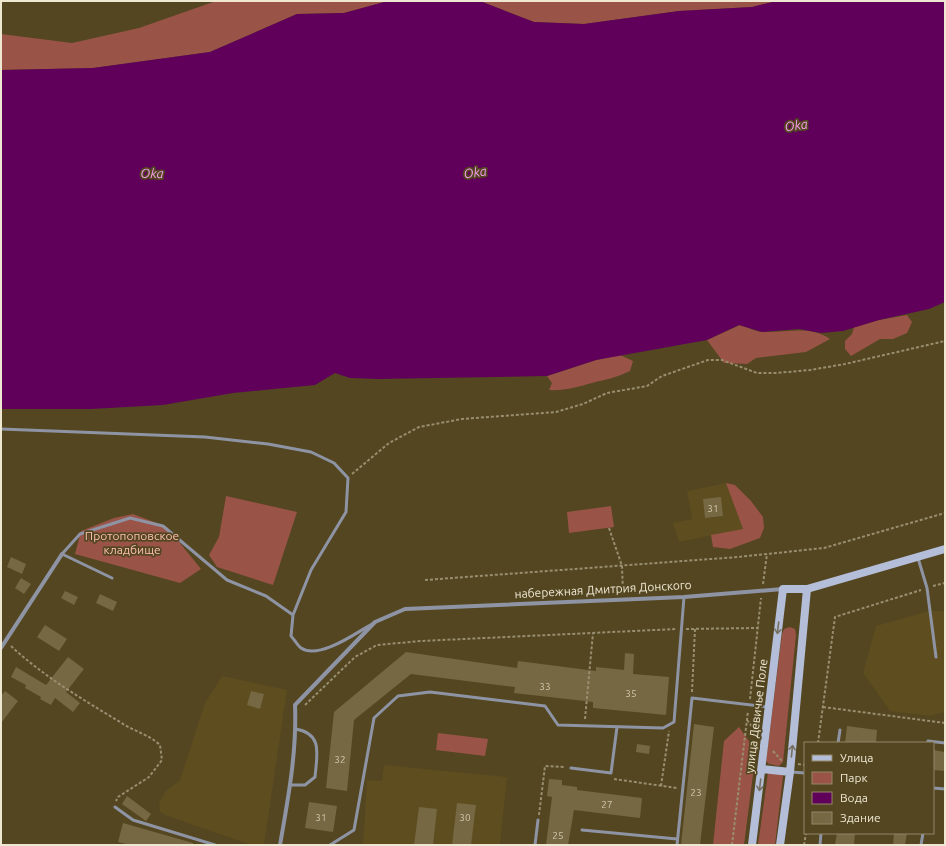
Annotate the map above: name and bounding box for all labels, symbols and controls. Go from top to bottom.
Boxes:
water label: Oka [783,116,809,134]
water label: Oka [462,163,488,181]
water label: Oka [140,166,164,180]
house number: 31 [707,503,719,514]
park label: Протопоповское кладбище [85,529,179,556]
street label: набережная Дмитрия Донского [514,578,692,600]
one-way arrow [774,621,782,634]
street label: улица Девичье Поле [743,658,769,774]
house number: 33 [539,681,551,692]
house number: 35 [625,688,637,699]
legend [804,742,934,834]
one-way arrow [788,745,795,758]
text: Улица [840,751,873,764]
house number: 32 [334,754,346,765]
text: Парк [840,771,868,784]
one-way arrow [756,778,764,791]
house number: 23 [690,787,702,798]
text: Вода [840,791,868,804]
house number: 27 [601,799,613,810]
text: Здание [840,811,881,824]
house number: 31 [315,812,327,823]
house number: 30 [459,812,471,823]
house number: 25 [552,830,564,841]

